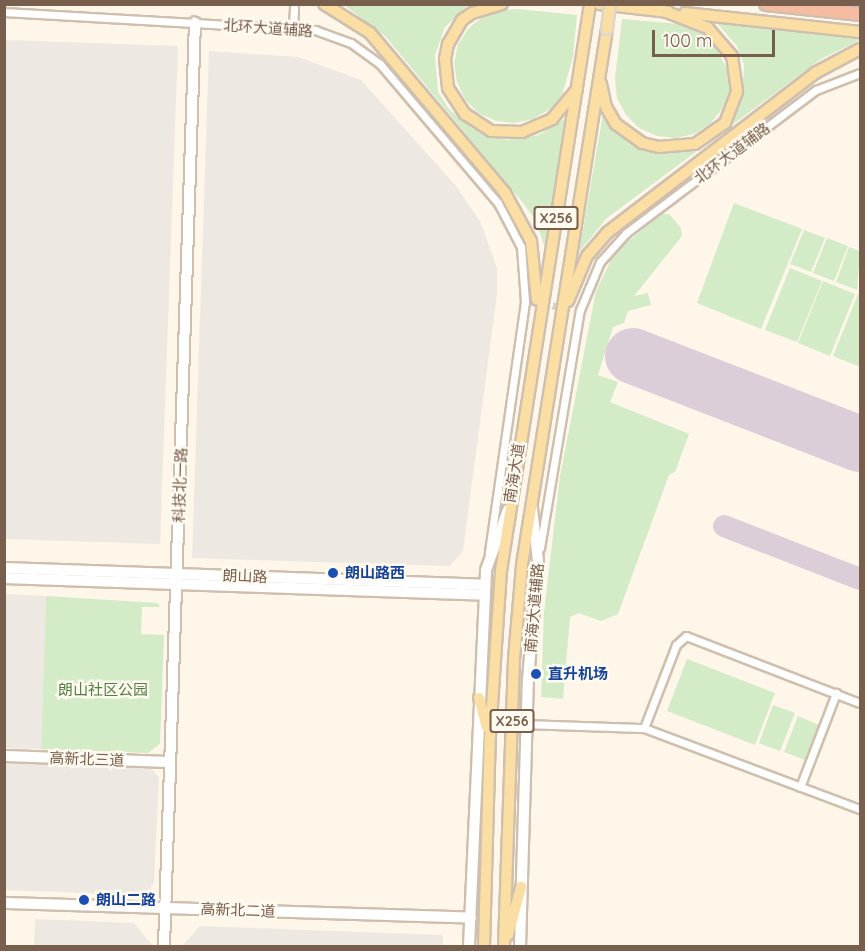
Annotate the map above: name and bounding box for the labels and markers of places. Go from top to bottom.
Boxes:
place label: 朗山路西 [345,564,405,582]
marker: 朗山路西 [326,566,340,580]
place label: 直升机场 [548,665,608,683]
marker: 直升机场 [529,667,543,681]
place label: 朗山二路 [96,891,156,909]
marker: 朗山二路 [77,893,91,907]

